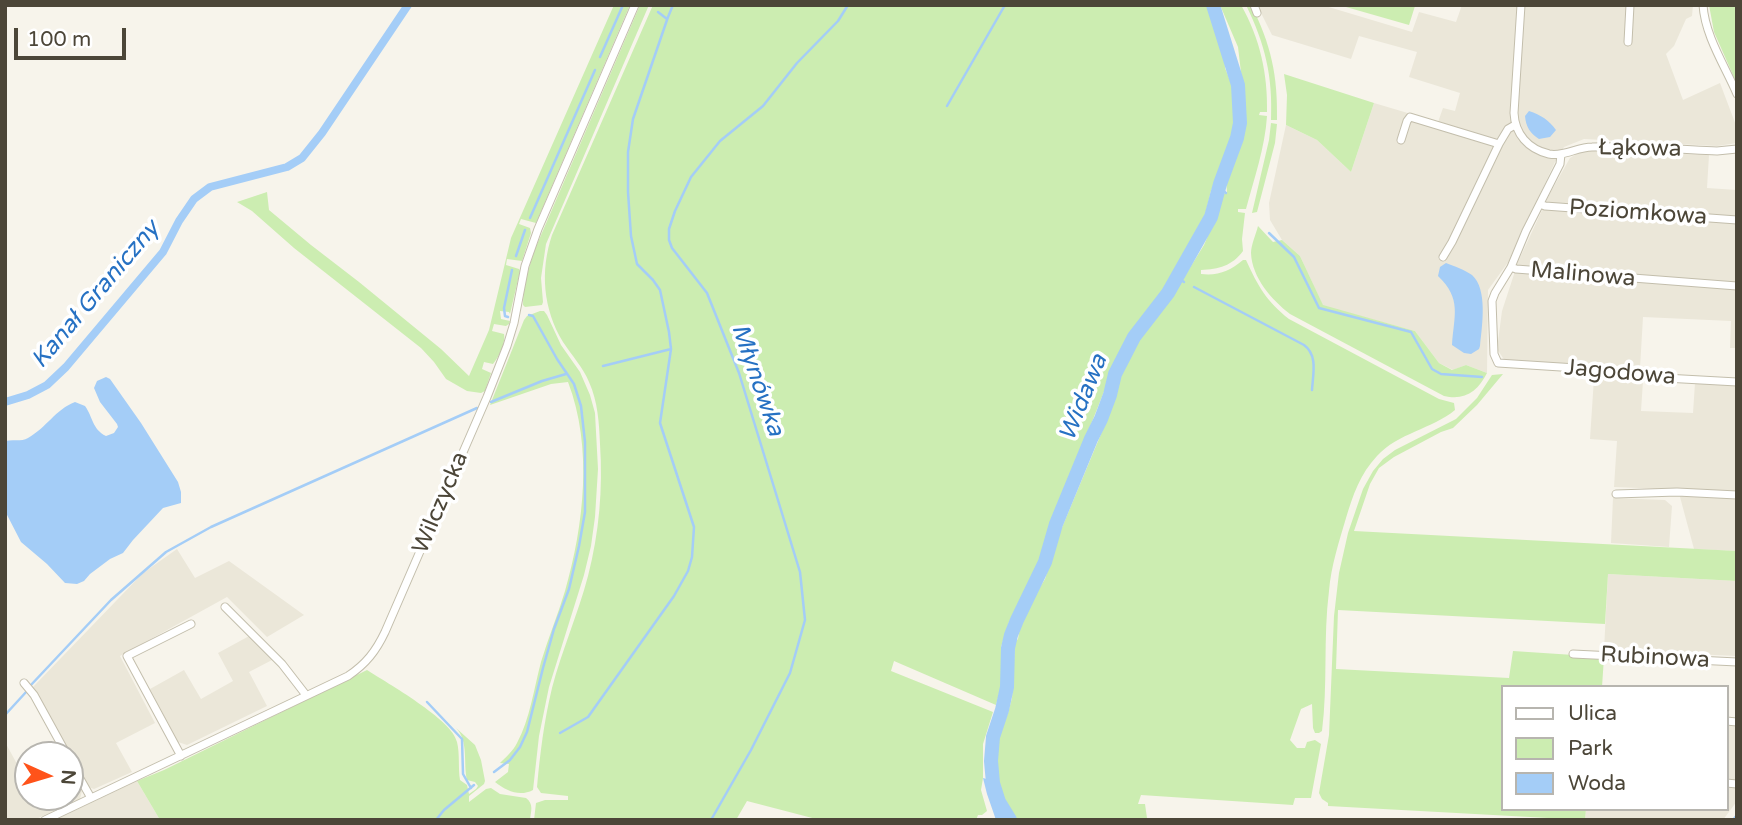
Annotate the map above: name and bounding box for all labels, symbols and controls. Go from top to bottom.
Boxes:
scale bar [18,14,130,58]
text: 100 m [27,27,91,52]
street label: Łąkowa [1598,134,1682,164]
street label: Poziomkowa [1568,194,1708,232]
water label: Kanał Graniczny [26,215,166,375]
street label: Malinowa [1529,257,1637,293]
water label: Młynówka [724,320,790,440]
water label: Widawa [1054,351,1114,445]
street label: Jagodowa [1563,354,1677,392]
street label: Wilczycka [407,448,475,558]
street label: Rubinowa [1600,641,1710,675]
legend [1500,685,1728,811]
text: Ulica [1568,701,1617,726]
text: Park [1568,736,1613,761]
north arrow [14,741,84,811]
text: N [56,769,79,786]
text: Woda [1568,771,1626,796]

